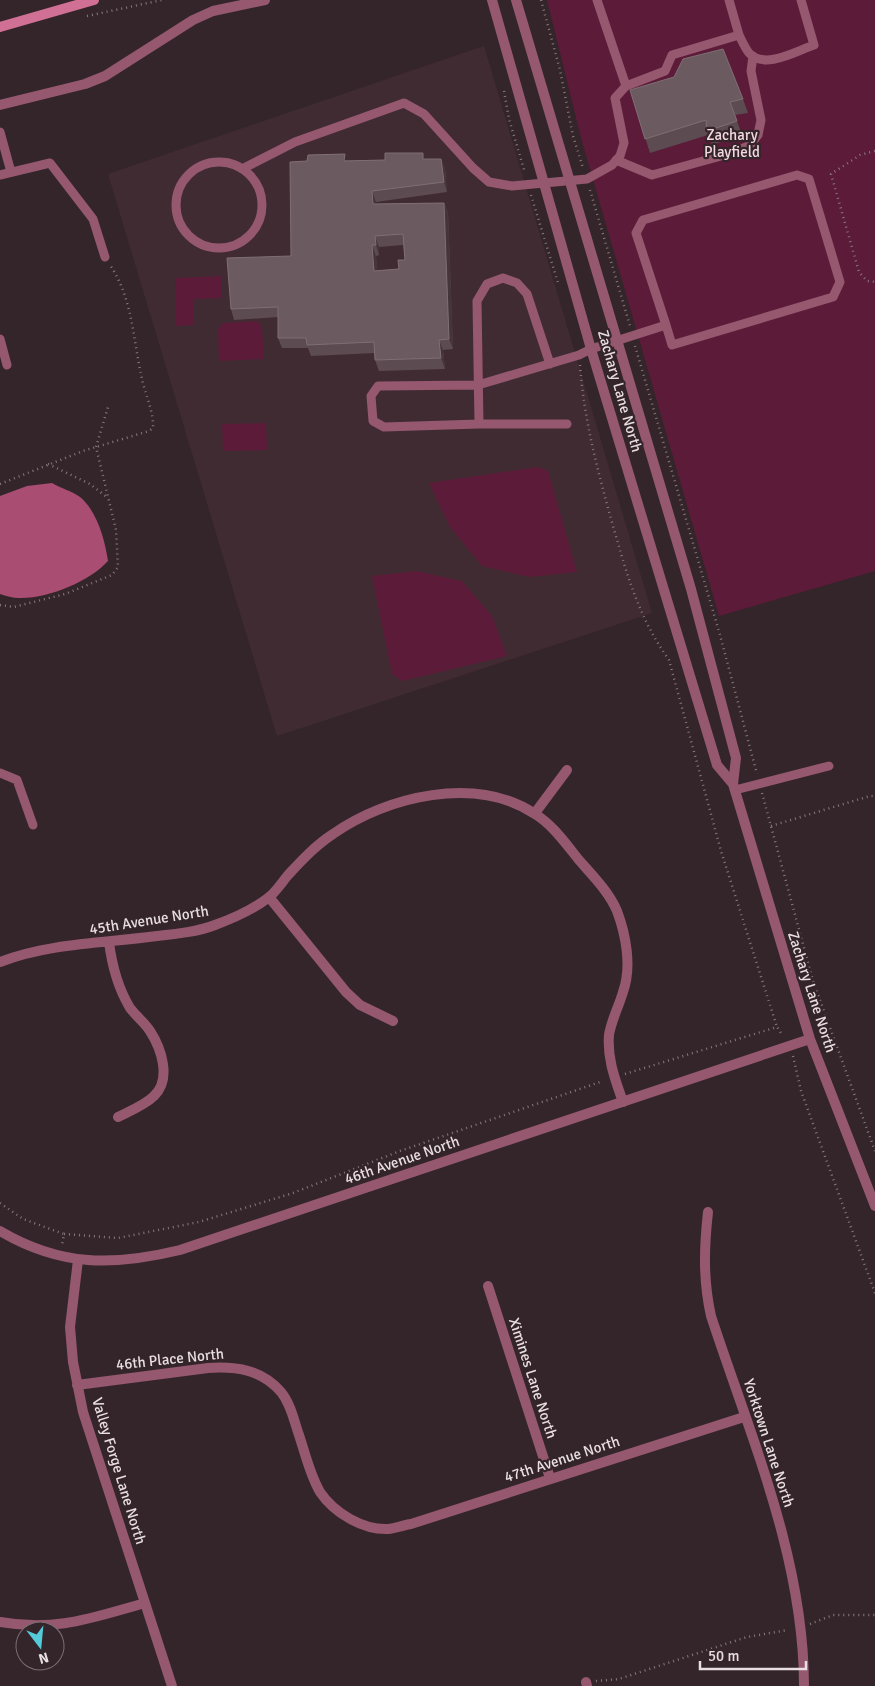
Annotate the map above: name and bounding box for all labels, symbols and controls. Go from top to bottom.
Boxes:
park label: Zachary Playfield [704,126,760,161]
street label: Zachary Lane North [594,328,646,454]
street label: 45th Avenue North [88,902,210,938]
street label: Zachary Lane North [784,929,840,1055]
street label: 46th Avenue North [342,1132,462,1188]
street label: Ximines Lane North [505,1315,561,1441]
street label: 46th Place North [115,1344,225,1374]
street label: Yorktown Lane North [740,1376,798,1510]
street label: Valley Forge Lane North [88,1395,150,1547]
street label: 47th Avenue North [502,1432,622,1486]
north arrow [15,1621,65,1671]
scale bar [700,1638,806,1670]
text: 50 m [708,1647,739,1665]
text: N [36,1649,50,1668]

